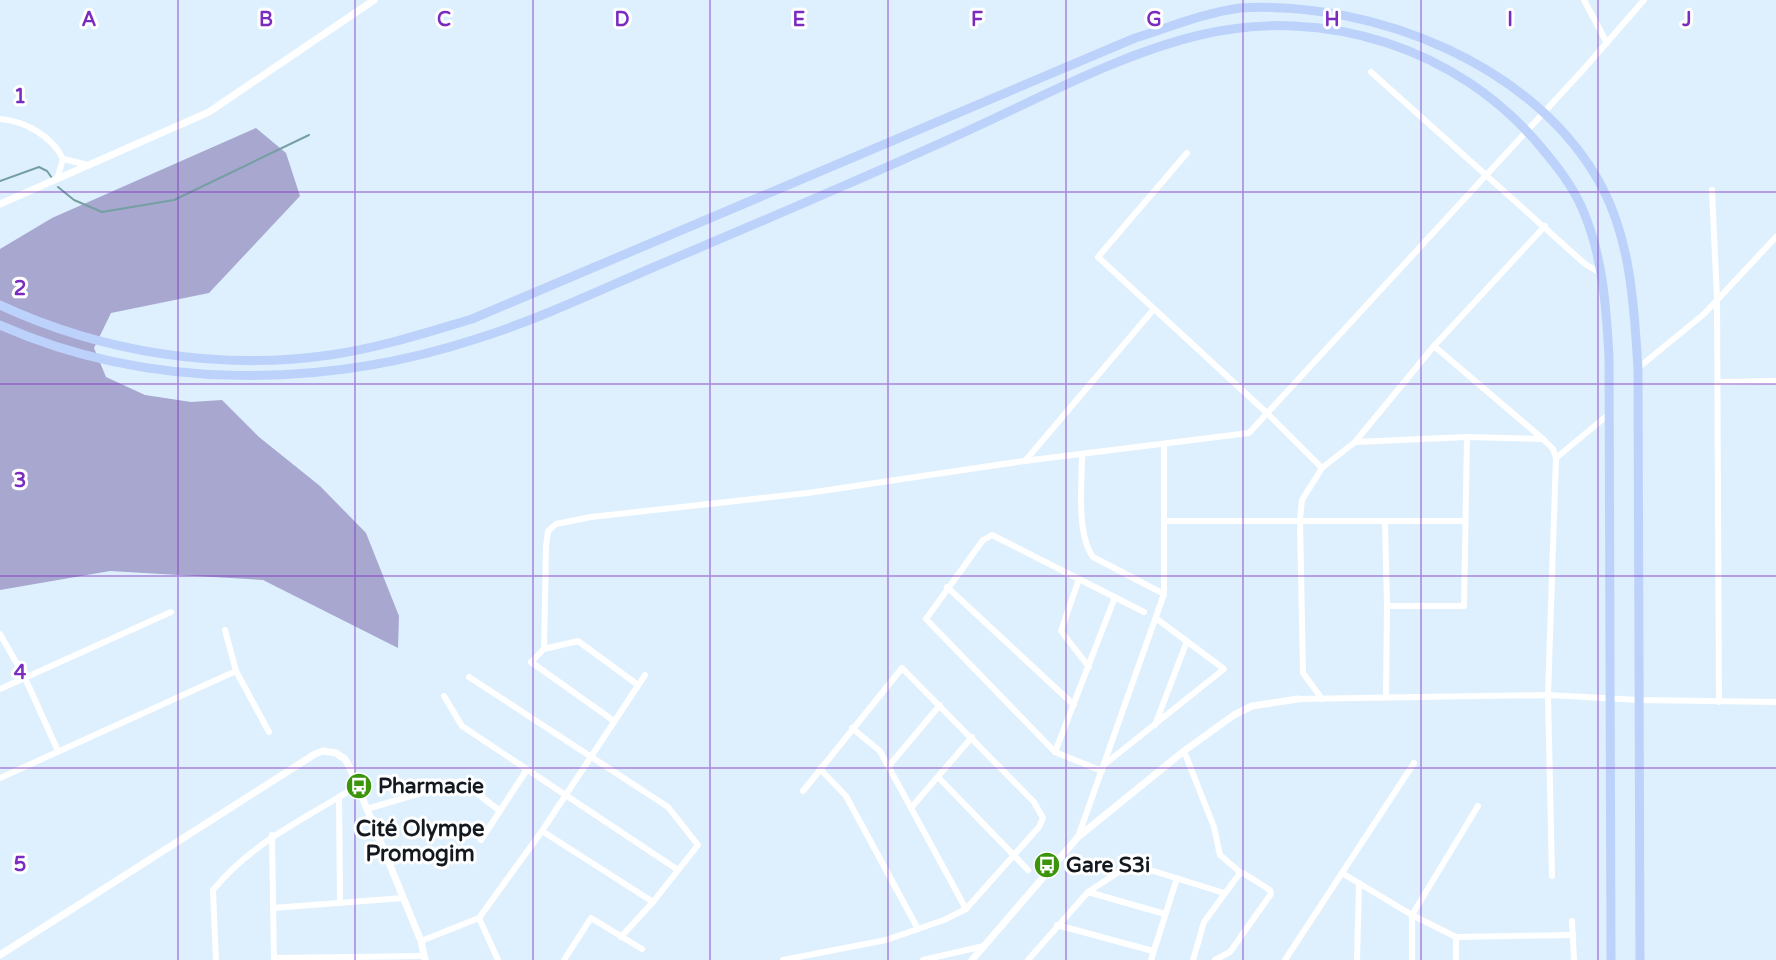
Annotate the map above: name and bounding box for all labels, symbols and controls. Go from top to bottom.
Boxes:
text: A [82,8,97,32]
text: B [259,8,273,32]
text: C [437,8,451,32]
text: D [614,8,630,32]
text: E [793,8,806,32]
text: F [971,8,983,32]
text: G [1146,8,1162,32]
text: H [1324,8,1340,32]
text: I [1507,8,1513,32]
text: J [1681,8,1692,32]
text: 1 [14,85,26,109]
text: 2 [14,277,26,301]
text: 3 [14,469,26,493]
text: 4 [14,661,27,685]
bus stop icon: Pharmacie [344,771,374,801]
place label: Pharmacie [378,774,484,799]
district label: Cité Olympe Promogim [356,816,484,867]
bus stop icon: Gare S3i [1032,850,1062,880]
text: 5 [14,853,26,877]
place label: Gare S3i [1066,853,1150,878]

